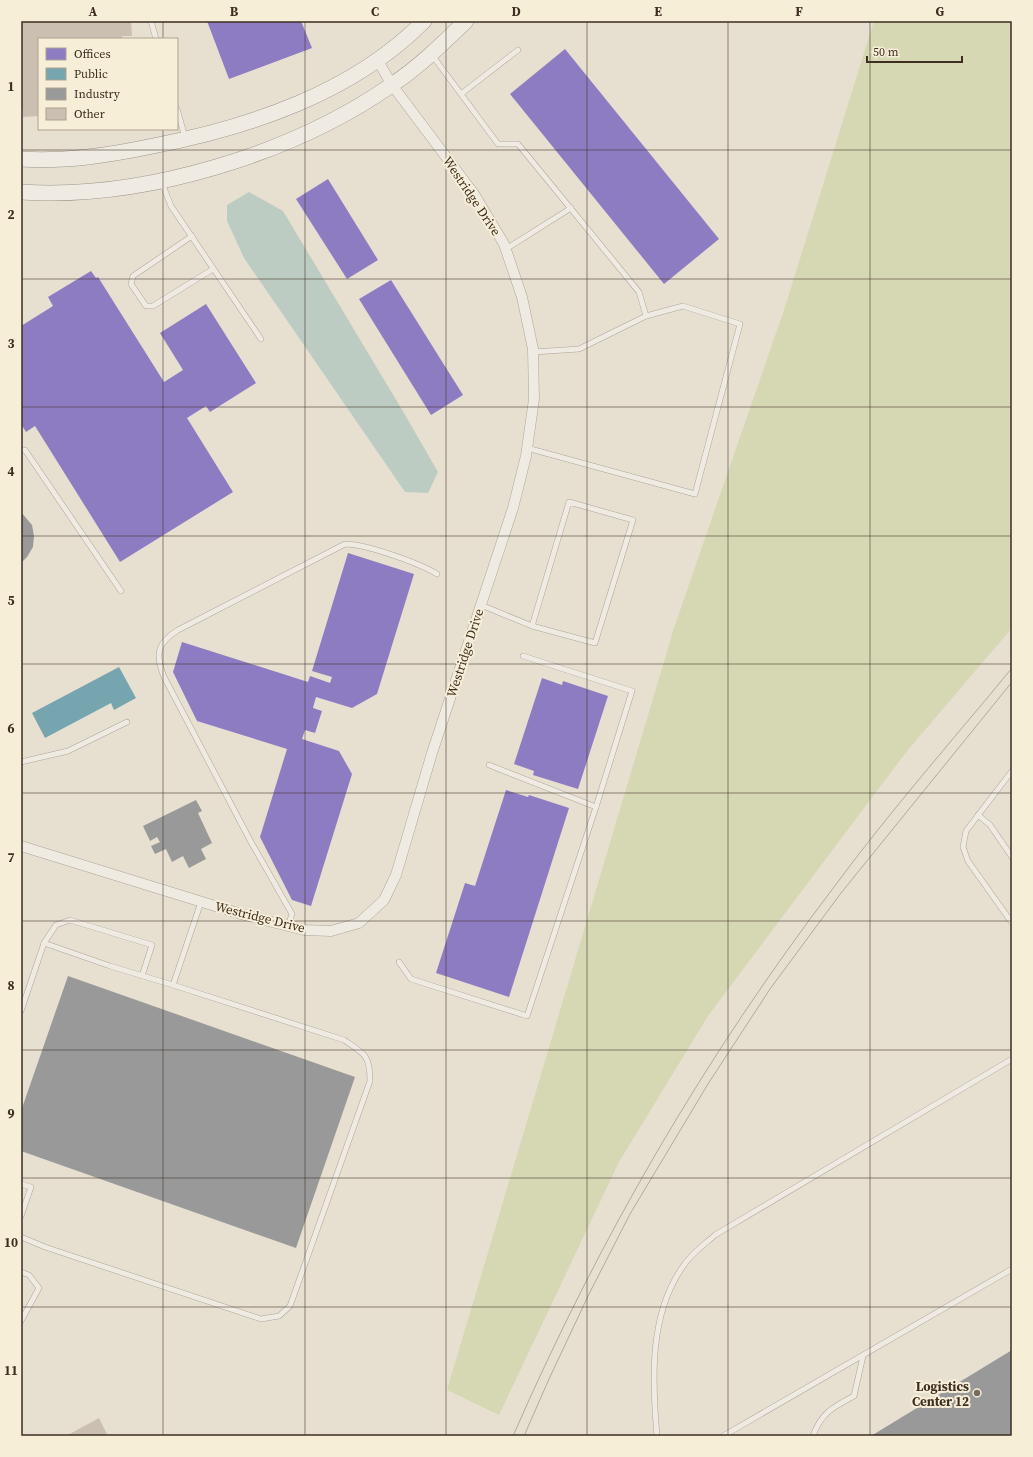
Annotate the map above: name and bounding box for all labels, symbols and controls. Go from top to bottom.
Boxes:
text: A [89,3,98,20]
text: B [230,3,239,20]
text: C [371,3,379,20]
text: D [511,3,521,20]
text: E [654,3,662,20]
text: F [795,3,803,20]
text: G [936,3,945,20]
legend [38,38,178,130]
scale bar [867,38,962,64]
text: 50 m [873,44,899,60]
text: Offices [74,46,111,62]
text: Public [74,66,108,82]
text: 1 [7,78,15,95]
text: Industry [74,86,121,102]
text: Other [74,106,105,122]
street label: Westridge Drive [439,153,505,239]
text: 2 [7,206,15,223]
text: 3 [7,335,15,352]
text: 4 [7,463,15,480]
text: 5 [7,592,15,609]
street label: Westridge Drive [443,606,487,700]
text: 6 [7,720,15,737]
text: 7 [7,849,15,866]
street label: Westridge Drive [213,898,307,937]
text: 8 [7,977,15,994]
text: 9 [7,1105,15,1122]
text: 10 [4,1234,18,1251]
text: 11 [4,1362,18,1379]
place label: Logistics Center 12 [912,1378,969,1410]
marker: Logistics Center 12 [972,1388,982,1398]

